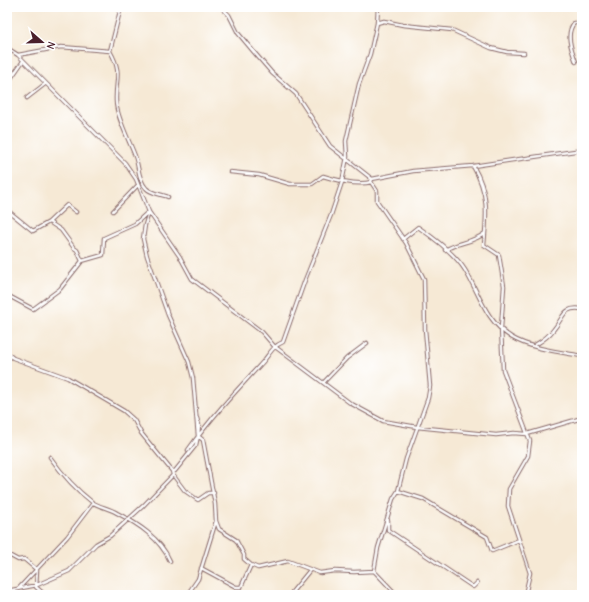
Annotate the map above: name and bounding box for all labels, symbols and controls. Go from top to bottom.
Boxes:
north arrow [22,22,62,62]
text: N [44,40,58,51]

